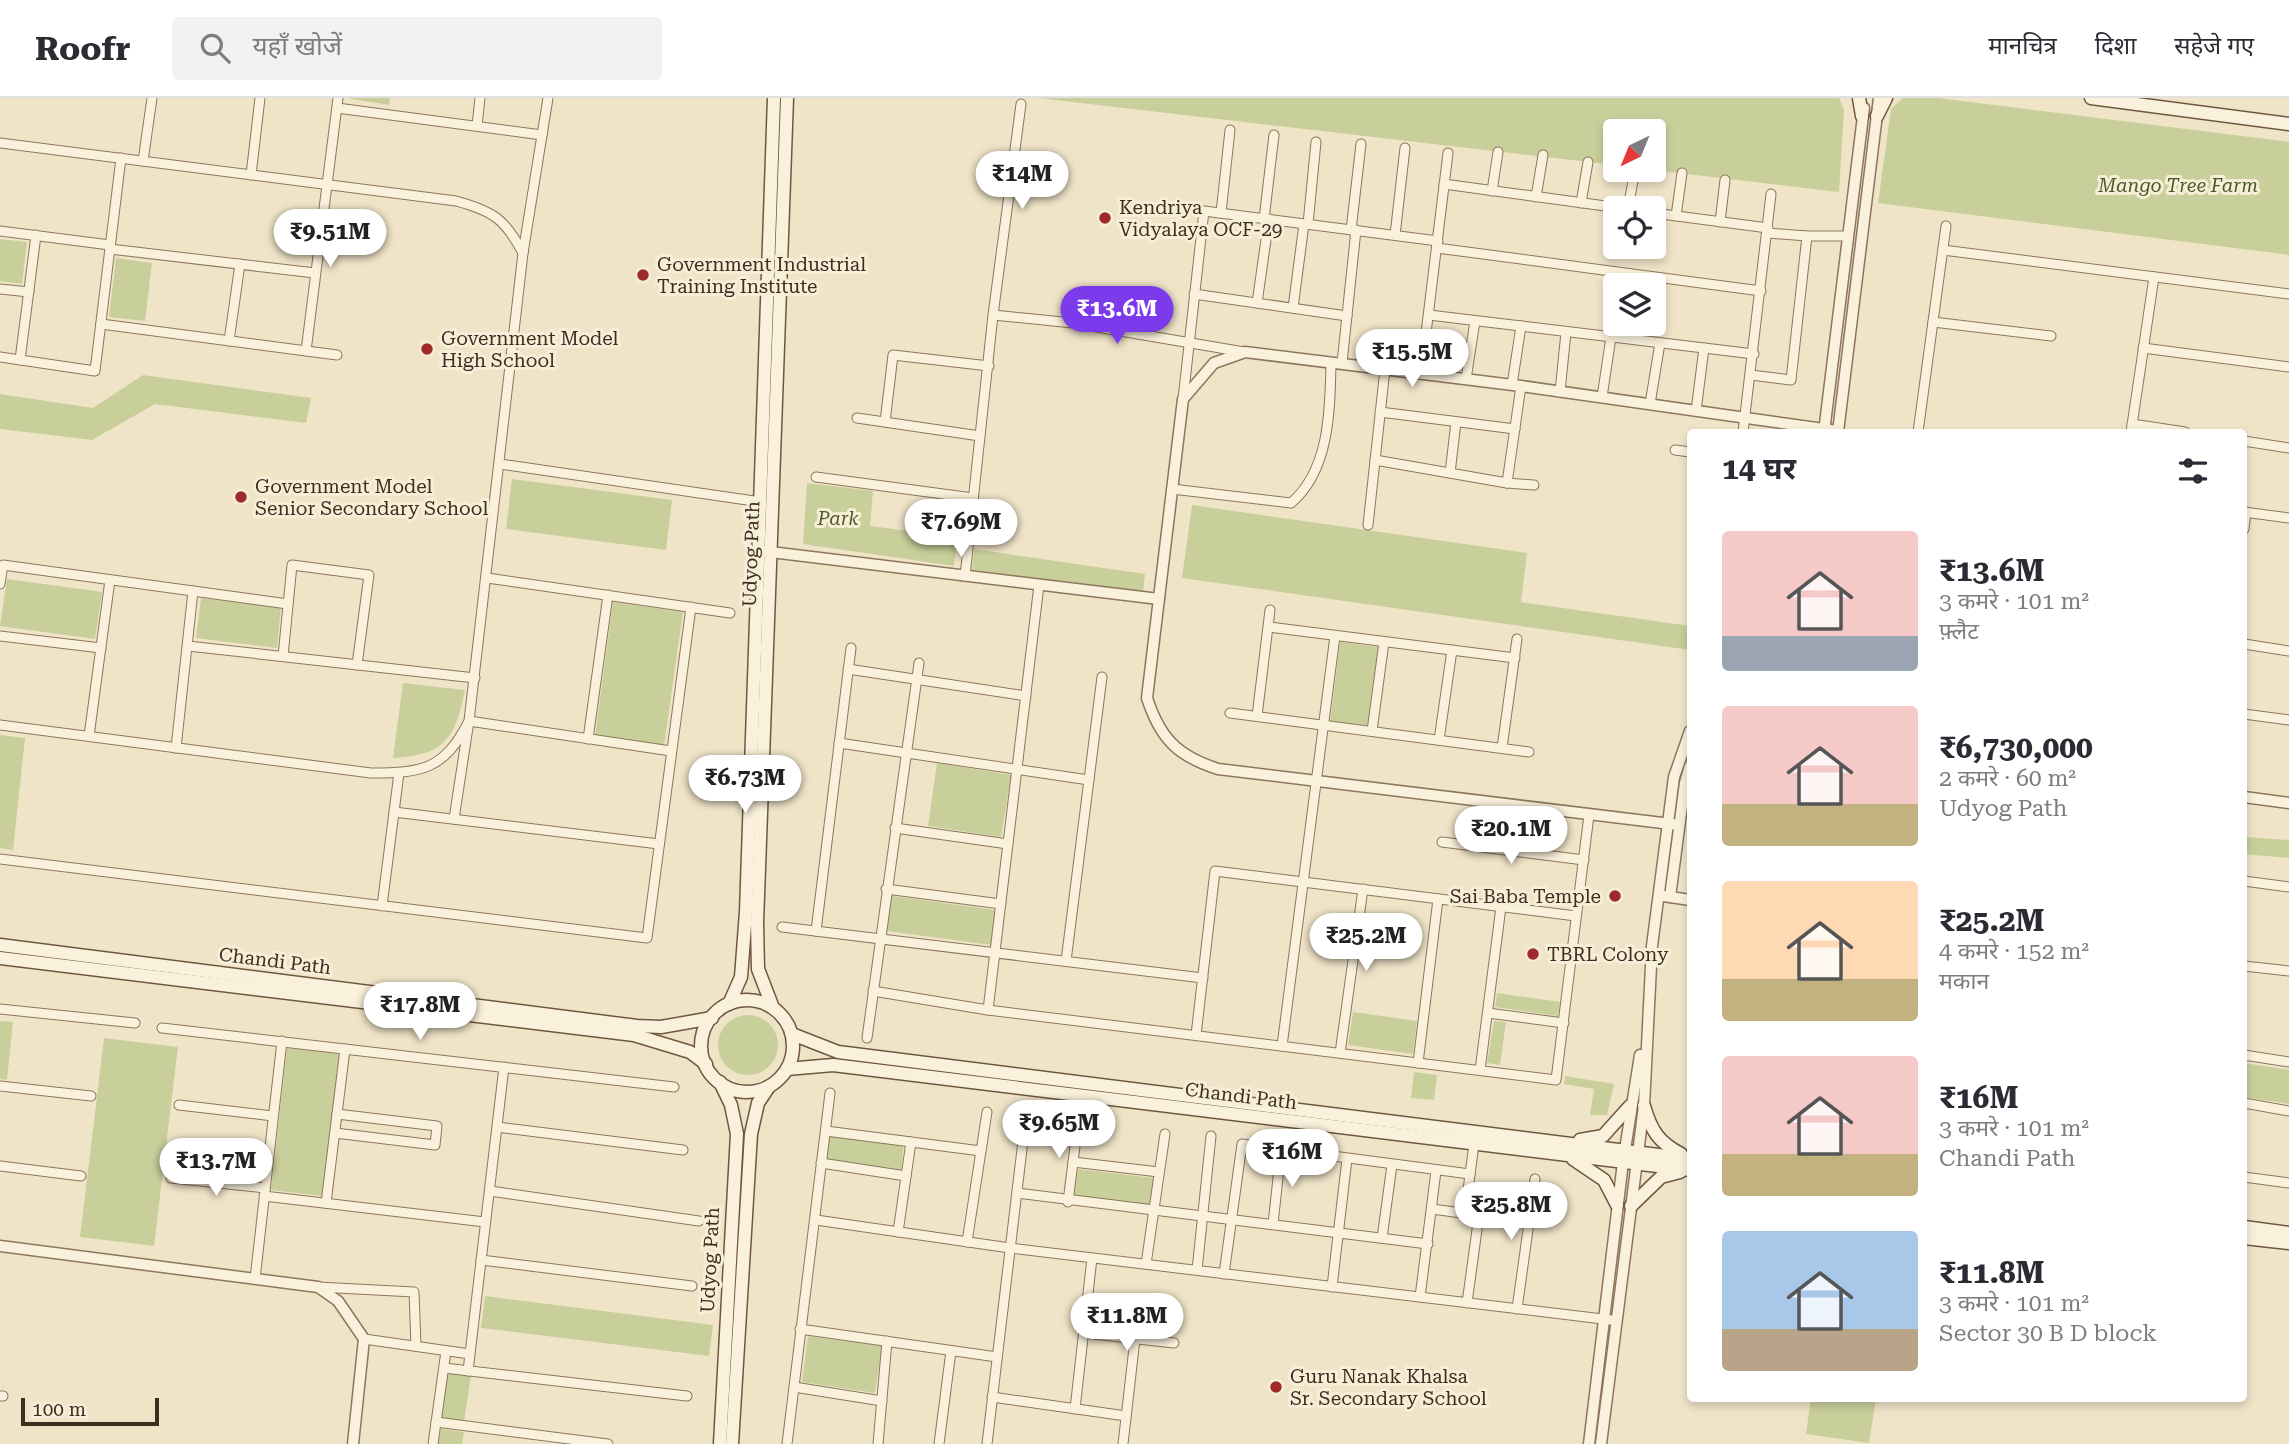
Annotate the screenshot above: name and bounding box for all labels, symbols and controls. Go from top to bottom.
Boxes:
search box [172,17,662,80]
text: Roofr [35,29,130,68]
icon: search [196,29,234,67]
text: यहाँ खोजें [252,31,342,61]
text: मानचित्र [1988,32,2057,60]
text: दिशा [2095,32,2136,60]
text: सहेजे गए [2174,32,2254,60]
north arrow [1603,119,1666,182]
map controls [1603,119,1666,336]
pin: ₹14M [981,152,1063,211]
text: ₹14M [992,160,1052,187]
park label: Mango Tree Farm [2097,174,2258,197]
place label: Kendriya Vidyalaya OCF-29 [1119,196,1283,241]
button: locate [1603,196,1666,259]
pin: ₹9.51M [273,209,387,269]
marker: Kendriya Vidyalaya OCF-29 [1097,210,1113,226]
text: ₹9.51M [290,218,370,245]
place label: Government Industrial Training Institute [657,253,866,298]
marker: Government Industrial Training Institute [635,267,651,283]
button: layers [1603,273,1666,336]
pin: ₹13.6M [1060,286,1174,346]
text: ₹13.6M [1077,295,1157,322]
place label: Government Model High School [441,327,618,372]
pin: ₹15.5M [1355,330,1469,389]
text: ₹15.5M [1372,338,1452,365]
marker: Government Model High School [419,341,435,357]
text: 14 घर [1722,451,1796,486]
icon: filters [2174,452,2212,490]
place label: Government Model Senior Secondary School [255,475,488,520]
marker: Government Model Senior Secondary School [233,489,249,505]
pin: ₹7.69M [904,500,1018,559]
street label: Udyog Path [738,501,764,607]
park label: Park [816,507,859,530]
text: ₹7.69M [921,508,1001,535]
text: ₹13.6M [1939,553,2045,588]
icon: home [1778,559,1862,643]
text: 3 कमरे · 101 m² [1939,588,2089,615]
text: फ़्लैट [1939,618,1979,645]
text: ₹6,730,000 [1939,730,2093,765]
icon: home [1778,734,1862,818]
pin: ₹6.73M [688,756,802,815]
text: ₹6.73M [705,764,785,791]
text: 2 कमरे · 60 m² [1939,765,2076,792]
text: Udyog Path [1939,795,2067,822]
pin: ₹20.1M [1454,806,1568,866]
text: ₹20.1M [1471,815,1551,842]
place label: Sai Baba Temple [1450,885,1601,908]
marker: Sai Baba Temple [1607,888,1623,904]
text: ₹25.2M [1939,903,2045,938]
icon: home [1778,909,1862,993]
pin: ₹25.2M [1309,914,1423,973]
text: ₹25.2M [1326,922,1406,949]
text: 4 कमरे · 152 m² [1939,938,2089,965]
street label: Chandi Path [218,943,332,979]
place label: TBRL Colony [1547,943,1669,966]
marker: TBRL Colony [1525,946,1541,962]
text: मकान [1939,968,1989,995]
pin: ₹17.8M [363,982,477,1042]
text: ₹17.8M [380,991,460,1018]
street label: Chandi Path [1184,1078,1298,1114]
text: ₹16M [1939,1080,2018,1115]
icon: home [1778,1084,1862,1168]
pin: ₹9.65M [1002,1100,1116,1160]
text: ₹9.65M [1019,1109,1099,1136]
text: 3 कमरे · 101 m² [1939,1115,2089,1142]
pin: ₹16M [1251,1130,1333,1189]
pin: ₹13.7M [159,1138,273,1198]
text: ₹16M [1262,1138,1322,1165]
text: Chandi Path [1939,1145,2075,1172]
text: ₹13.7M [176,1147,256,1174]
pin: ₹25.8M [1454,1182,1568,1242]
text: ₹25.8M [1471,1191,1551,1218]
street label: Udyog Path [696,1206,724,1314]
text: ₹11.8M [1939,1255,2045,1290]
icon: home [1778,1259,1862,1343]
text: 3 कमरे · 101 m² [1939,1290,2089,1317]
pin: ₹11.8M [1070,1294,1184,1353]
text: ₹11.8M [1087,1302,1167,1329]
text: Sector 30 B D block [1939,1320,2157,1347]
place label: Guru Nanak Khalsa Sr. Secondary School [1290,1365,1487,1410]
marker: Guru Nanak Khalsa Sr. Secondary School [1268,1379,1284,1395]
scale bar [21,1395,159,1427]
text: 100 m [32,1398,86,1421]

